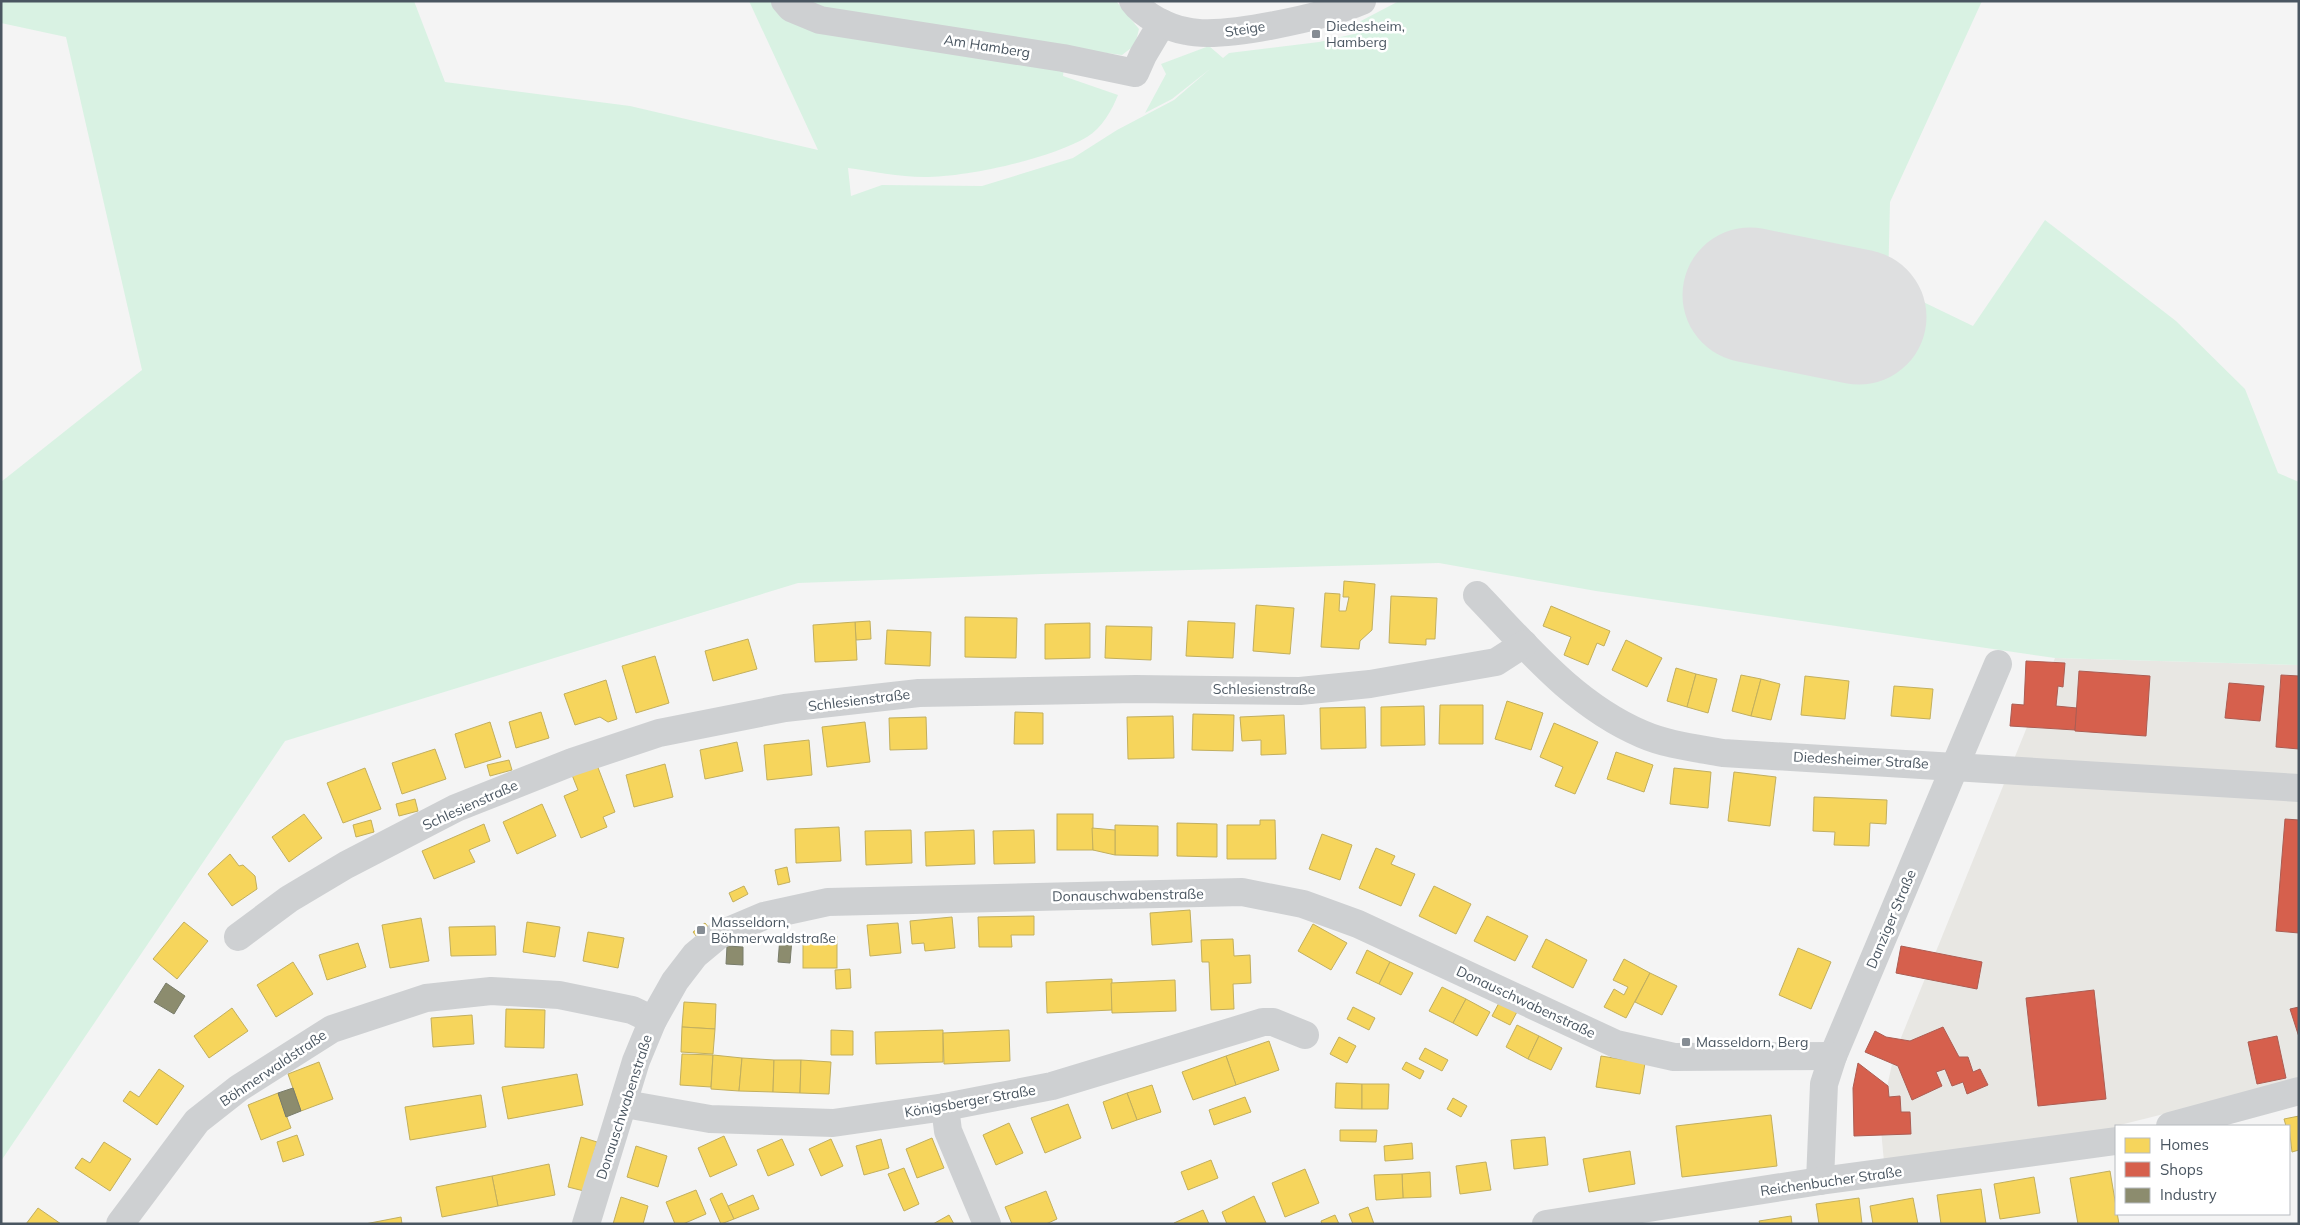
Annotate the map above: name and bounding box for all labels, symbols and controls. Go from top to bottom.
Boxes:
street label: Steige [1224,17,1266,41]
place label: Diedesheim, Hamberg [1326,17,1405,51]
marker: Diedesheim, Hamberg [1310,28,1322,40]
street label: Am Hamberg [943,30,1031,62]
street label: Schlesienstraße [1213,680,1315,698]
street label: Schlesienstraße [807,685,911,715]
street label: Diedesheimer Straße [1793,747,1929,773]
street label: Schlesienstraße [419,776,521,834]
street label: Danziger Straße [1862,867,1920,971]
street label: Donauschwabenstraße [1052,885,1204,905]
place label: Masseldorn, Böhmerwaldstraße [711,913,836,947]
marker: Masseldorn, Böhmerwaldstraße [695,924,707,936]
street label: Donauschwabenstraße [1454,962,1598,1042]
street label: Böhmerwaldstraße [216,1026,330,1110]
street label: Donauschwabenstraße [592,1032,656,1182]
place label: Masseldorn, Berg [1696,1033,1808,1051]
marker: Masseldorn, Berg [1680,1036,1692,1048]
street label: Königsberger Straße [903,1081,1037,1121]
legend [2115,1125,2290,1215]
text: Homes [2160,1135,2209,1154]
text: Shops [2160,1160,2203,1179]
street label: Reichenbucher Straße [1759,1162,1903,1200]
text: Industry [2160,1185,2217,1204]

